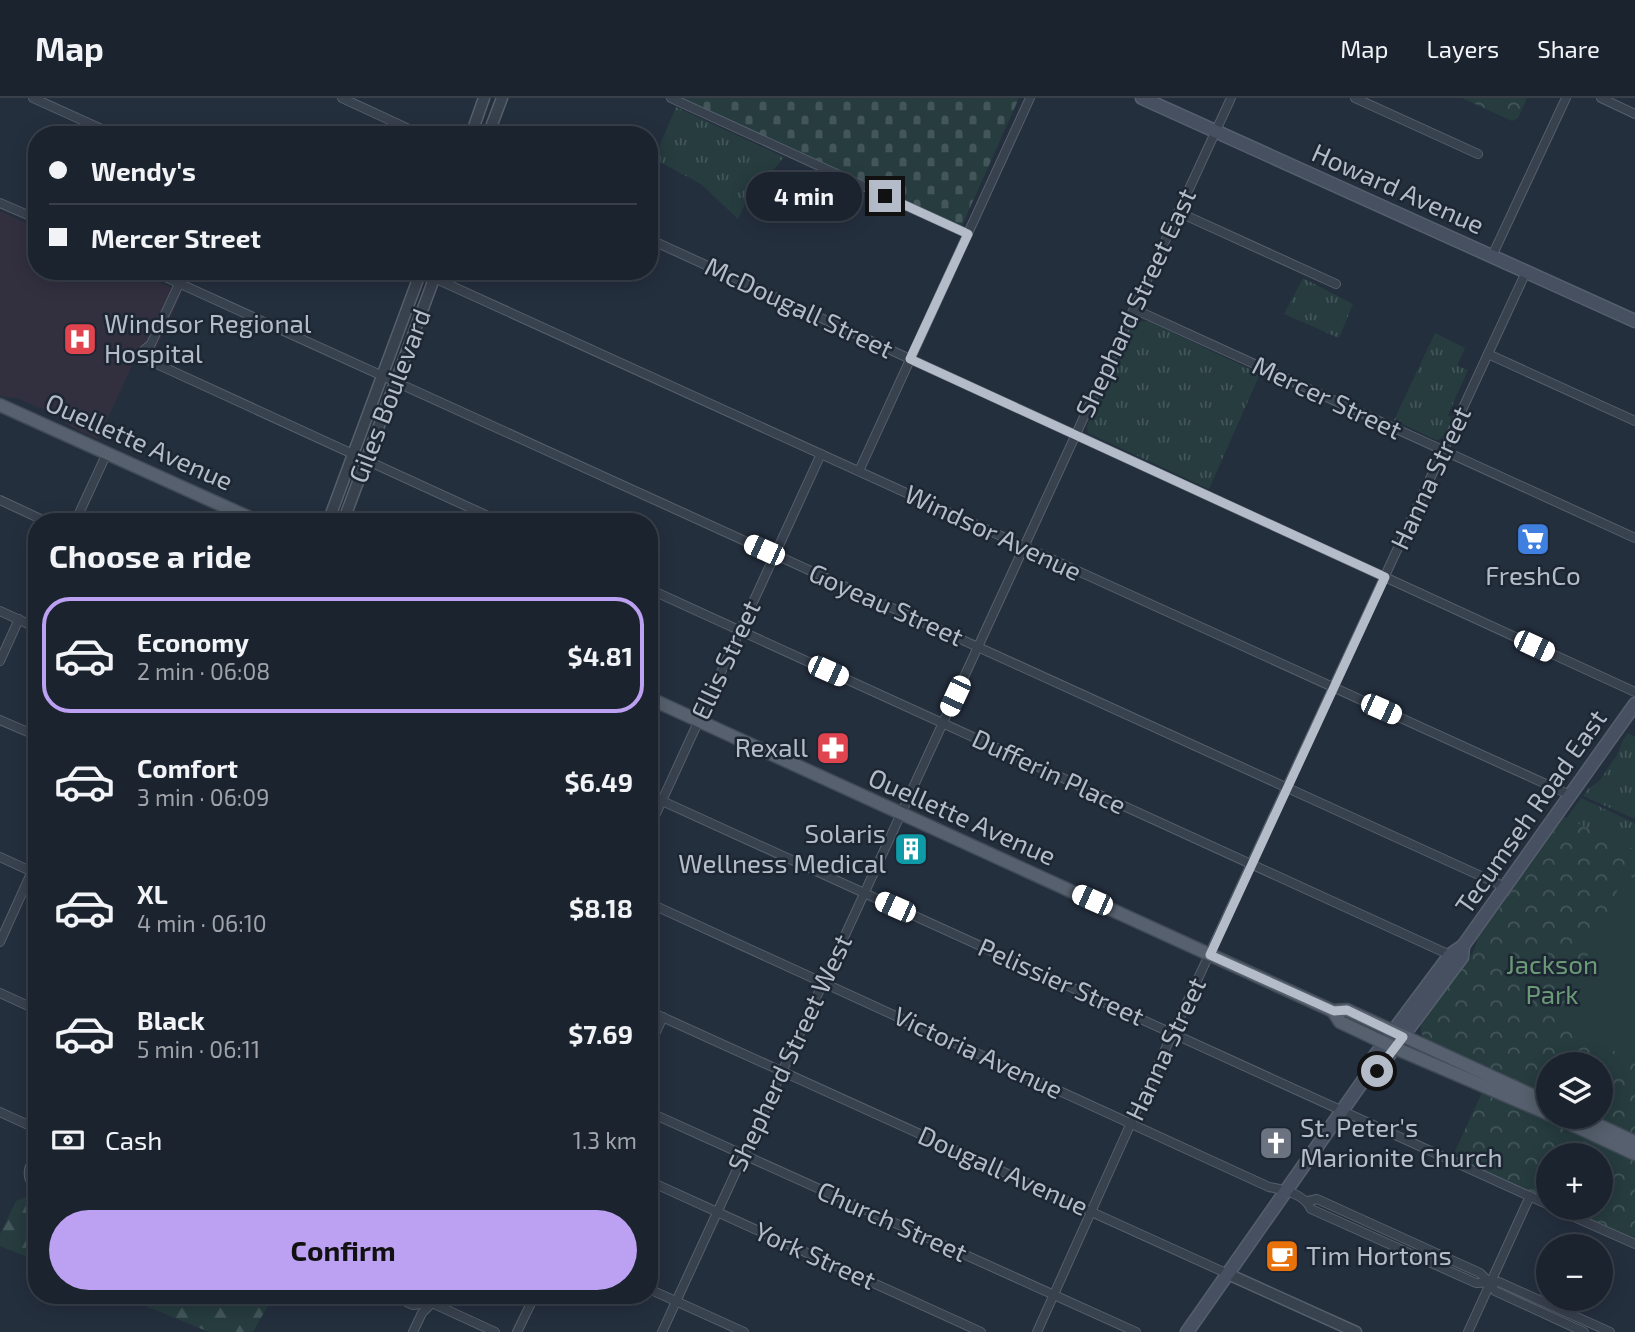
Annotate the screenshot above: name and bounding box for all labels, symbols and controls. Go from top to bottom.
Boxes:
text: Map [35,28,104,68]
text: Map [1340,34,1388,63]
text: Layers [1426,34,1499,63]
text: Share [1537,34,1600,63]
street label: Howard Avenue [1308,136,1489,239]
text: Wendy's [91,155,196,186]
callout: 4 min [745,172,860,220]
route end [869,180,901,212]
text: 4 min [774,182,834,210]
street label: Shephard Street East [1068,183,1201,422]
text: Mercer Street [91,222,261,253]
street label: McDougall Street [701,250,899,364]
street label: Giles Boulevard [341,304,436,487]
place label: Windsor Regional Hospital [104,307,312,368]
hospital icon: Windsor Regional Hospital [61,320,99,358]
street label: Mercer Street [1248,349,1407,445]
street label: Ouellette Avenue [41,385,238,496]
street label: Hanna Street [1383,401,1476,554]
street label: Windsor Avenue [900,477,1087,586]
supermarket icon: FreshCo [1514,520,1552,558]
car [741,532,788,568]
text: Choose a ride [49,536,252,574]
street label: Goyeau Street [805,556,969,652]
place label: FreshCo [1485,559,1581,590]
street label: Ellis Street [684,595,766,724]
icon: car [53,624,116,687]
text: Economy [137,626,249,657]
car [1511,628,1558,664]
text: $4.81 [568,640,633,671]
car [805,653,852,689]
text: 2 min · 06:08 [137,657,270,685]
car [937,673,974,719]
car [1358,691,1405,727]
street label: Tecumseh Road East [1448,703,1612,919]
street label: Dufferin Place [968,722,1131,820]
pharmacy icon: Rexall [814,729,852,767]
place label: Rexall [735,731,808,762]
icon: car [53,750,116,813]
text: Comfort [137,752,238,783]
street label: Ouellette Avenue [864,760,1061,871]
text: $6.49 [564,766,633,797]
text: 3 min · 06:09 [137,783,269,811]
place label: Solaris Wellness Medical [678,817,886,878]
building icon: Solaris Wellness Medical [892,830,930,868]
icon: car [53,876,116,939]
text: XL [137,878,168,909]
car [1069,882,1116,918]
car [872,889,919,925]
text: $8.18 [569,892,633,923]
text: 4 min · 06:10 [137,909,267,937]
street label: Shepherd Street West [720,929,857,1176]
street label: Pelissier Street [974,930,1149,1031]
park label: Jackson Park [1506,948,1598,1009]
street label: Hanna Street [1118,972,1211,1125]
street label: Victoria Avenue [889,999,1068,1104]
icon: car [53,1002,116,1065]
text: Black [137,1004,205,1035]
text: $7.69 [568,1018,633,1049]
text: 5 min · 06:11 [137,1035,260,1063]
map controls [1536,1052,1613,1311]
button: layers [1536,1052,1613,1129]
route start [1361,1055,1393,1087]
place label: St. Peter's Marionite Church [1300,1111,1503,1172]
street label: Dougall Avenue [914,1118,1093,1221]
icon: cash [49,1121,87,1159]
text: Cash [105,1124,162,1155]
church icon: St. Peter's Marionite Church [1257,1124,1295,1162]
text: 1.3 km [573,1126,637,1154]
button: + [1536,1143,1613,1220]
street label: Church Street [813,1174,972,1268]
button: Confirm [49,1210,637,1290]
street label: York Street [750,1214,881,1295]
button: − [1536,1234,1613,1311]
cafe icon: Tim Hortons [1263,1237,1301,1275]
place label: Tim Hortons [1306,1239,1452,1270]

